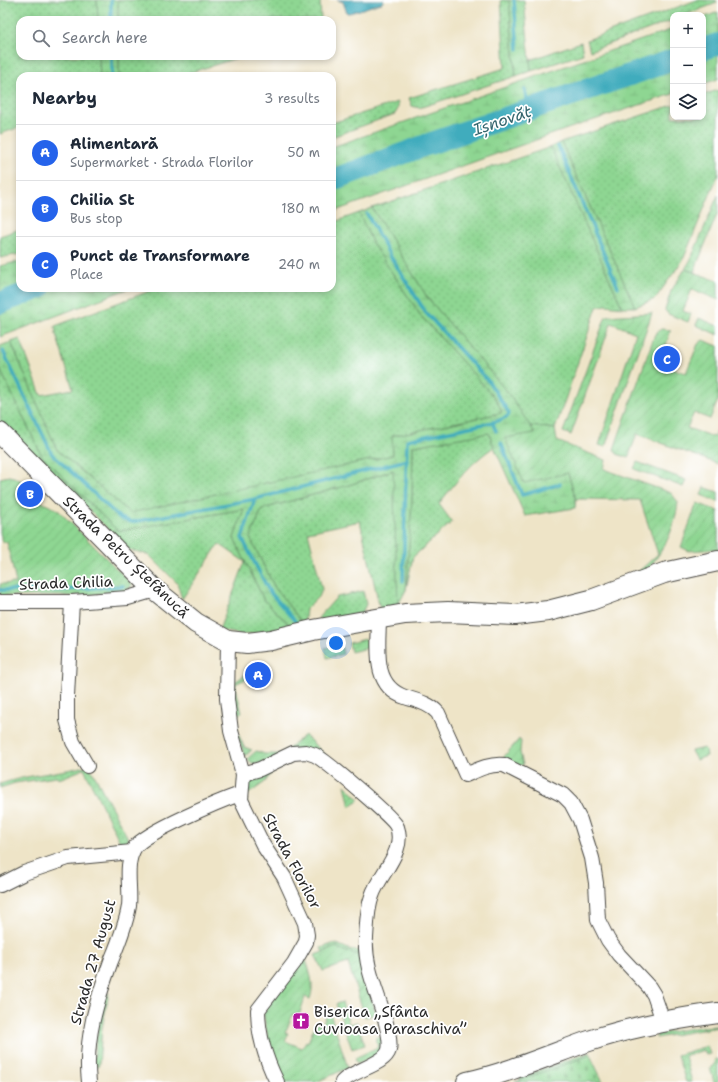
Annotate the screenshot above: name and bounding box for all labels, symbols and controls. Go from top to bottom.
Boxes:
map controls [670,12,706,120]
button: + [670,12,706,48]
search box [16,16,336,60]
icon: search [30,27,52,49]
text: Search here [62,28,148,48]
button: − [670,48,706,84]
button: layers [670,84,706,120]
text: Nearby [32,87,97,109]
text: 3 results [264,90,320,107]
water label: Ișnovăț [469,101,535,142]
text: Alimentară [70,134,158,154]
text: A [40,144,50,161]
text: 50 m [287,144,320,161]
text: Supermarket · Strada Florilor [70,154,254,171]
text: Chilia St [70,190,135,210]
text: B [41,200,49,217]
text: 180 m [281,200,320,217]
text: Bus stop [70,210,122,227]
text: Punct de Transformare [70,246,250,266]
text: C [41,256,49,273]
text: 240 m [278,256,320,273]
text: Place [70,266,103,283]
pin: C [654,344,680,374]
pin: B [17,479,43,509]
street label: Strada Petru Ștefănucă [58,491,194,624]
street label: Strada Chilia [19,571,114,595]
your location [326,633,346,653]
pin: A [245,660,271,690]
street label: Strada Florilor [258,809,326,913]
street label: Strada 27 August [66,897,120,1027]
place label: Biserica „Sfânta Cuvioasa Paraschiva” [314,1002,467,1039]
church icon: Biserica „Sfânta Cuvioasa Paraschiva” [291,1011,311,1031]

